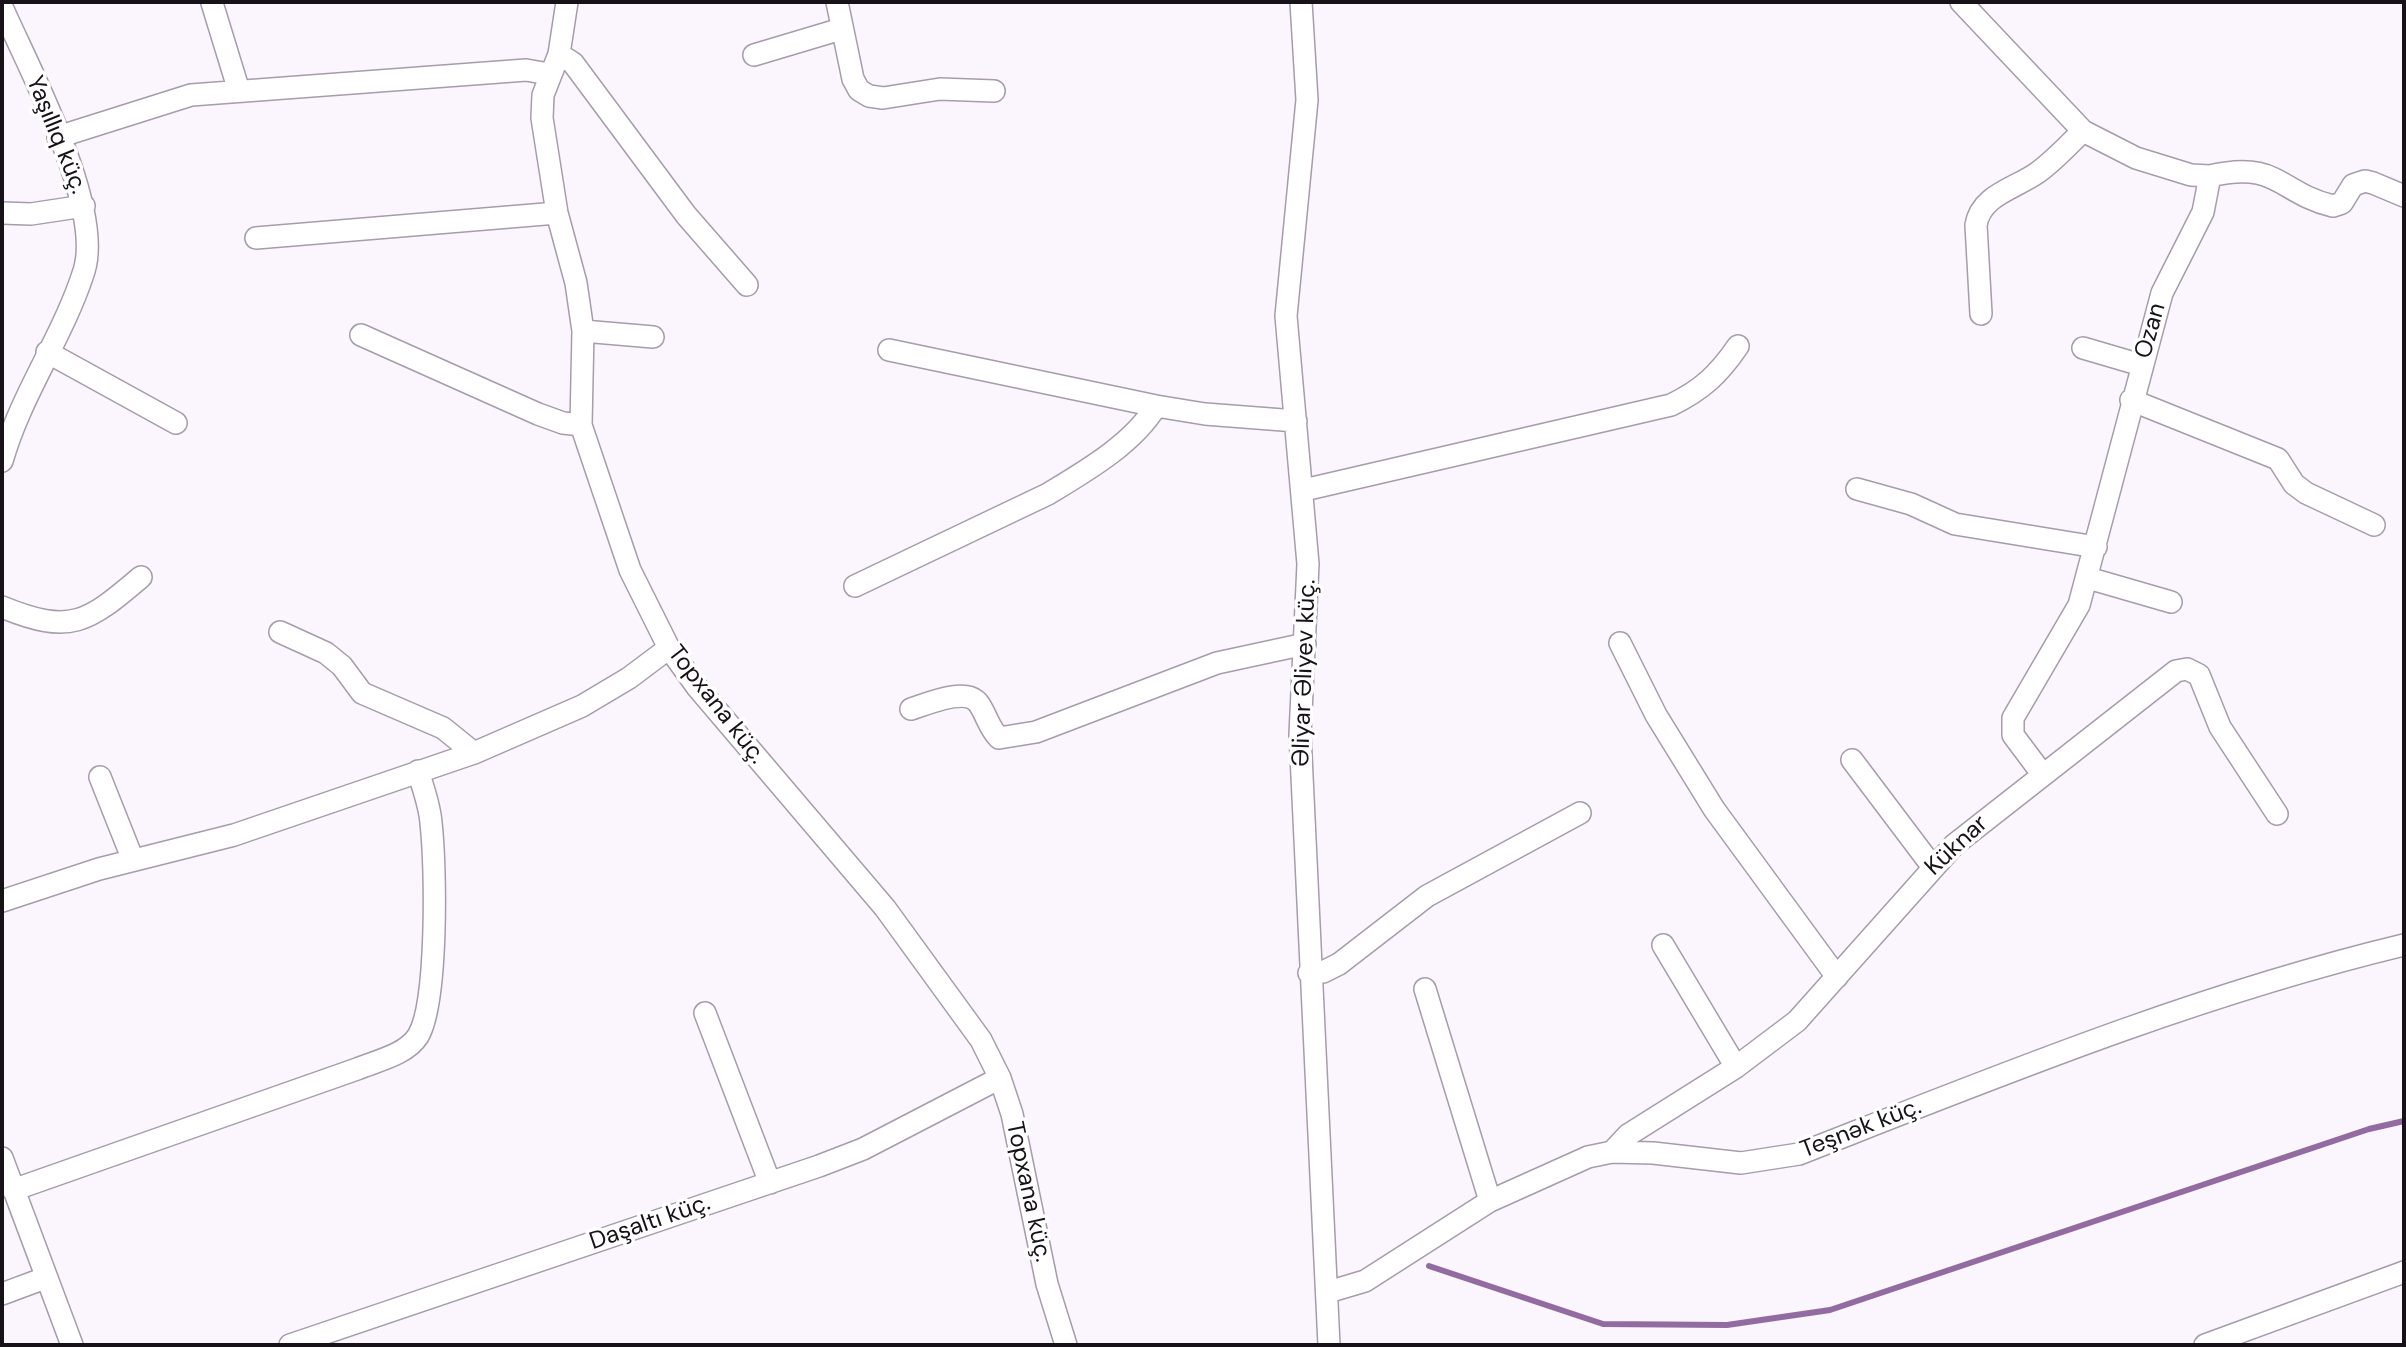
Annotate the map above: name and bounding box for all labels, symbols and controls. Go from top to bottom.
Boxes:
street label: Yaşıllıq küç. [19,72,93,198]
street label: Ozan [2129,300,2173,362]
street label: Əliyar Əliyev küç. [1287,579,1323,767]
street label: Topxana küç. [661,640,771,770]
street label: Küknar [1920,810,1994,882]
street label: Teşnək küç. [1796,1093,1926,1165]
street label: Topxana küç. [999,1119,1057,1265]
street label: Daşaltı küç. [586,1189,714,1257]

